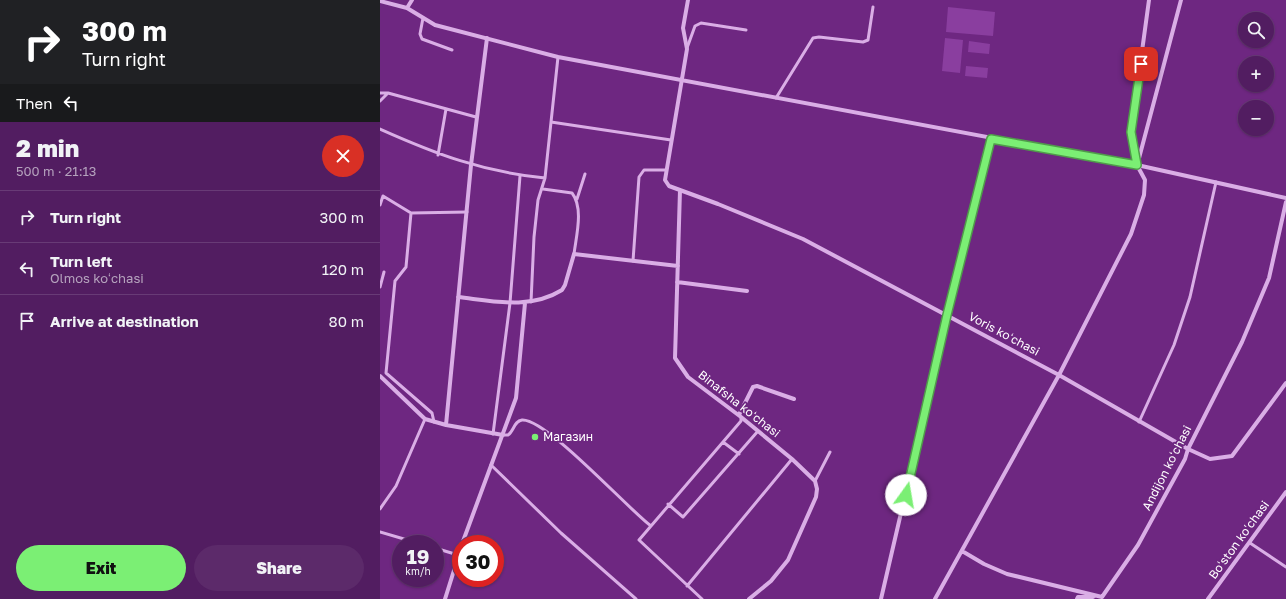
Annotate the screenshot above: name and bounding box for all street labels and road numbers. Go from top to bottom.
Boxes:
street label: Voris koʻchasi [966,309,1042,359]
street label: Binafsha koʻchasi [695,367,783,440]
street label: Andijon koʻchasi [1139,423,1194,513]
street label: Boʻston koʻchasi [1205,498,1272,582]

